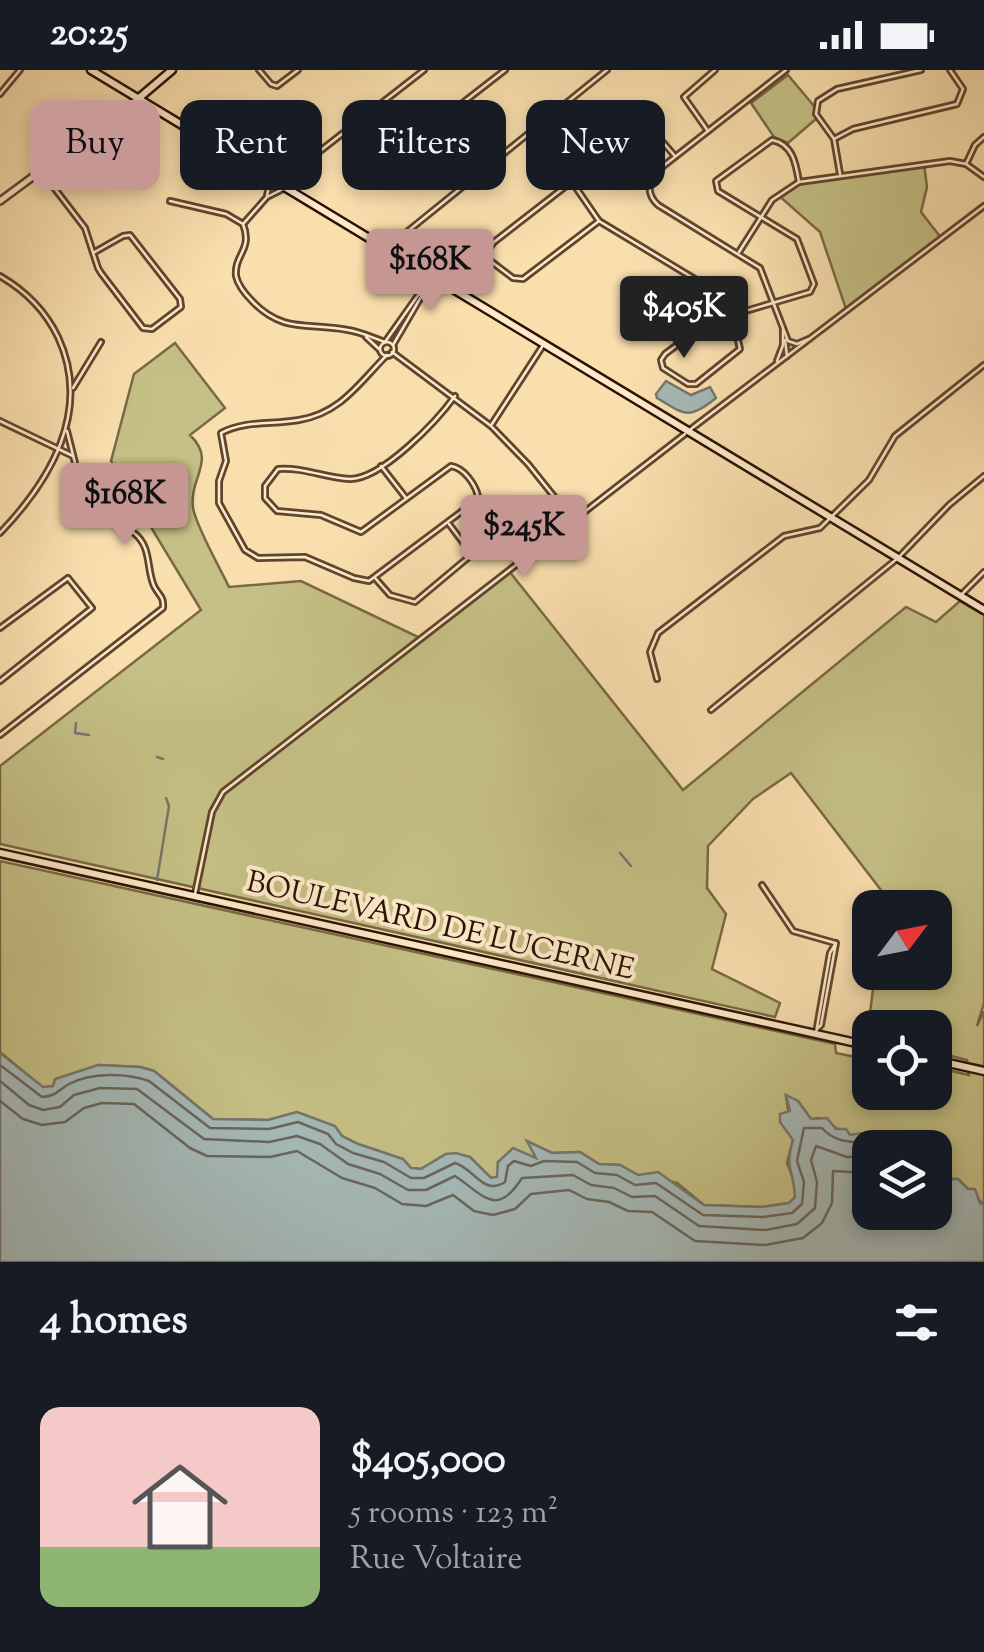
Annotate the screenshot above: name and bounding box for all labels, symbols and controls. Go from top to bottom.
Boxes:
text: 20:25 [50,8,128,62]
chip: Buy [30,100,160,190]
chip: Rent [180,100,322,190]
chip: Filters [342,100,506,190]
chip: New [526,100,665,190]
pin: $168K [360,229,500,314]
text: $168K [388,238,472,284]
pin: $405K [614,276,754,361]
text: $405K [642,285,726,331]
pin: $168K [55,463,195,548]
text: $168K [83,472,167,518]
pin: $245K [454,495,594,580]
text: $245K [483,504,565,550]
street label: BOULEVARD DE LUCERNE [242,861,638,993]
north arrow [852,890,952,990]
map controls [852,890,952,1230]
button: locate [852,1010,952,1110]
button: layers [852,1130,952,1230]
text: 4 homes [40,1292,188,1352]
icon: filters [889,1295,944,1350]
text: $405,000 [350,1431,506,1491]
icon: home [120,1447,240,1567]
text: 5 rooms · 123 m² [350,1491,558,1537]
text: Rue Voltaire [350,1537,522,1583]

